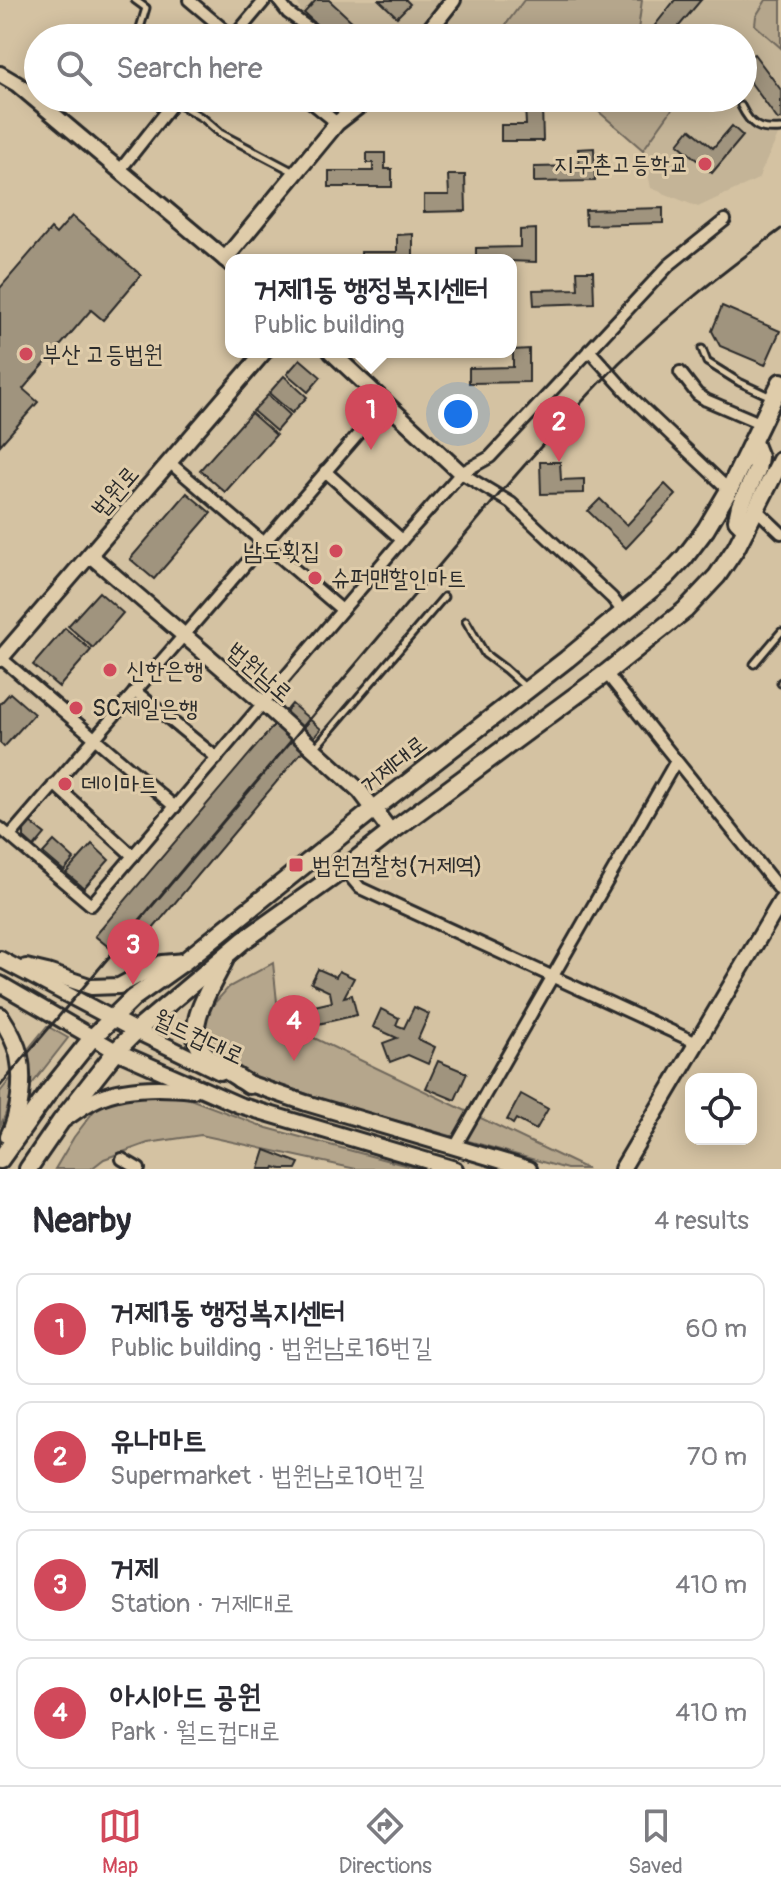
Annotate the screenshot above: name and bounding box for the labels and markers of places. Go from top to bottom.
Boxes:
place label: 지구촌고등학교 [554,150,689,179]
marker: 지구촌고등학교 [696,155,714,173]
place label: 부산 고등법원 [42,340,163,369]
marker: 부산 고등법원 [17,345,35,363]
pin: 1 [345,384,397,450]
pin: 2 [533,396,585,462]
place label: 남도횟집 [243,537,320,566]
marker: 남도횟집 [327,542,345,560]
place label: 슈퍼맨할인마트 [331,564,466,593]
marker: 슈퍼맨할인마트 [306,569,324,587]
place label: 신한은행 [126,656,203,685]
marker: 신한은행 [101,661,119,679]
place label: SC제일은행 [92,694,198,723]
marker: SC제일은행 [67,699,85,717]
place label: 데이마트 [81,770,158,799]
marker: 데이마트 [56,775,74,793]
place label: 법원검찰청(거제역) [312,851,483,880]
marker: 법원검찰청(거제역) [287,856,305,874]
pin: 3 [107,919,159,985]
pin: 4 [268,995,320,1061]

